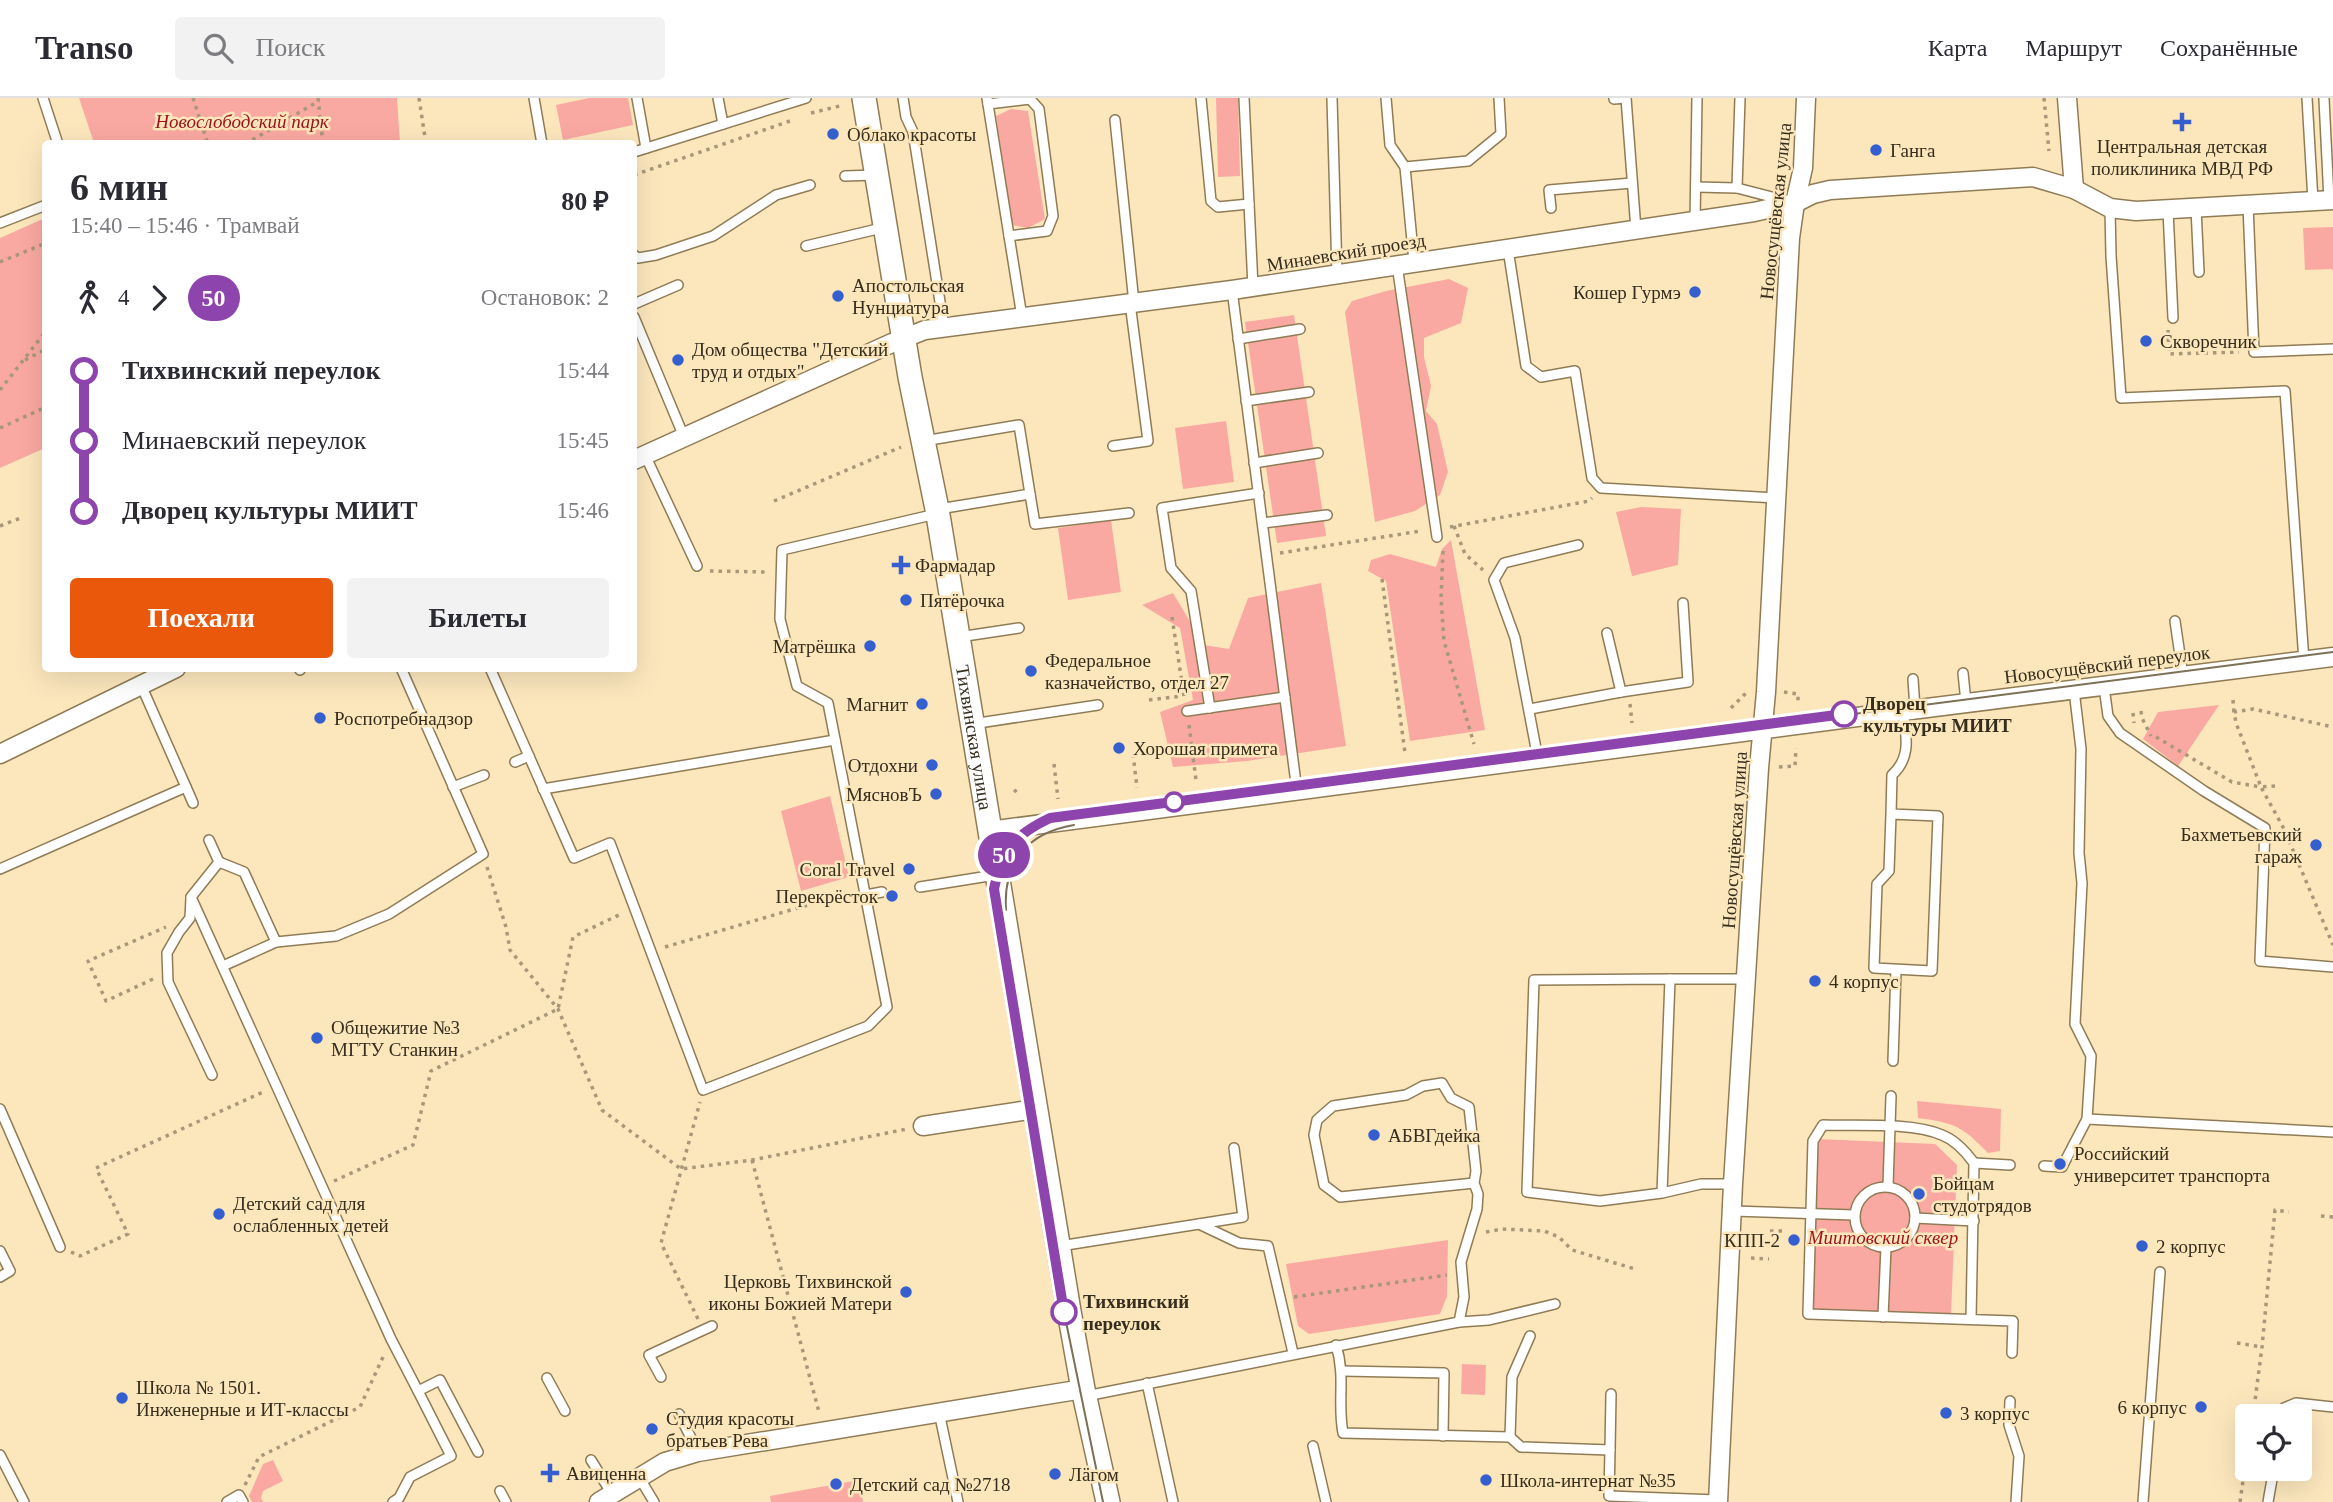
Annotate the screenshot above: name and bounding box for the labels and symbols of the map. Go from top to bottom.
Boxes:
park label: Новослободский парк [154,111,330,132]
marker: Центральная детская поликлиника МВД РФ [2172,112,2192,132]
street label: Новосущёвская улица [1756,121,1795,301]
place label: Облако красоты [847,124,976,145]
marker: Облако красоты [825,126,841,142]
place label: Центральная детская поликлиника МВД РФ [2091,136,2273,179]
place label: Ганга [1890,140,1936,161]
marker: Ганга [1868,142,1884,158]
street label: Минаевский проезд [1265,230,1427,275]
place label: Апостольская Нунциатура [852,275,965,318]
place label: Кошер Гурмэ [1573,282,1681,303]
marker: Кошер Гурмэ [1687,284,1703,300]
marker: Апостольская Нунциатура [830,288,846,304]
place label: Скворечник [2160,331,2258,352]
marker: Скворечник [2138,333,2154,349]
place label: Дом общества "Детский труд и отдых" [692,339,888,382]
marker: Дом общества "Детский труд и отдых" [670,352,686,368]
place label: Фармадар [915,555,996,576]
marker: Фармадар [893,557,909,573]
place label: Пятёрочка [920,590,1005,611]
marker: Пятёрочка [898,592,914,608]
place label: Матрёшка [773,636,857,657]
marker: Матрёшка [862,638,878,654]
street label: Новосущёвский переулок [2003,641,2212,688]
place label: Федеральное казначейство, отдел 27 [1045,650,1229,693]
marker: Федеральное казначейство, отдел 27 [1023,663,1039,679]
street label: Тихвинская улица [952,664,996,812]
place label: Дворец культуры МИИТ [1863,693,2012,736]
place label: Магнит [846,694,909,715]
marker: Магнит [914,696,930,712]
marker: Дворец культуры МИИТ [1831,701,1857,727]
place label: Роспотребнадзор [334,708,473,729]
marker: Роспотребнадзор [312,710,328,726]
place label: Хорошая примета [1133,738,1278,759]
marker: Хорошая примета [1111,740,1127,756]
street label: Новосущёвская улица [1718,750,1751,929]
place label: Отдохни [848,755,918,776]
marker: Отдохни [924,757,940,773]
place label: МясновЪ [846,784,922,805]
marker: МясновЪ [928,786,944,802]
unlabelled marker [1164,792,1184,812]
place label: Бахметьевский гараж [2180,824,2303,867]
line badge: 50 [972,832,1036,878]
marker: Бахметьевский гараж [2308,837,2324,853]
place label: Coral Travel [799,859,895,880]
marker: Coral Travel [901,861,917,877]
place label: Перекрёсток [776,886,879,907]
marker: Перекрёсток [884,888,900,904]
place label: 4 корпус [1829,971,1899,992]
marker: 4 корпус [1807,973,1823,989]
place label: Общежитие №3 МГТУ Станкин [331,1017,460,1060]
marker: Общежитие №3 МГТУ Станкин [309,1030,325,1046]
place label: АБВГдейка [1388,1125,1481,1146]
marker: АБВГдейка [1366,1127,1382,1143]
place label: Российский университет транспорта [2074,1143,2271,1186]
marker: Российский университет транспорта [2052,1156,2068,1172]
place label: Бойцам студотрядов [1933,1173,2032,1216]
marker: Бойцам студотрядов [1911,1186,1927,1202]
place label: Детский сад для ослабленных детей [233,1193,389,1236]
marker: Детский сад для ослабленных детей [211,1206,227,1222]
park label: Миитовский сквер [1807,1227,1958,1248]
place label: КПП-2 [1724,1230,1780,1251]
marker: КПП-2 [1786,1232,1802,1248]
place label: 2 корпус [2156,1236,2226,1257]
marker: 2 корпус [2134,1238,2150,1254]
place label: Церковь Тихвинской иконы Божией Матери [709,1271,892,1314]
marker: Церковь Тихвинской иконы Божией Матери [898,1284,914,1300]
place label: Тихвинский переулок [1083,1291,1189,1334]
marker: Тихвинский переулок [1051,1299,1077,1325]
place label: Школа № 1501. Инженерные и ИТ-классы [136,1377,349,1420]
marker: Школа № 1501. Инженерные и ИТ-классы [114,1390,130,1406]
place label: 6 корпус [2117,1397,2187,1418]
marker: 6 корпус [2193,1399,2209,1415]
place label: 3 корпус [1960,1403,2030,1424]
marker: 3 корпус [1938,1405,1954,1421]
place label: Студия красоты братьев Рева [666,1408,794,1451]
marker: Студия красоты братьев Рева [644,1421,660,1437]
marker: Авиценна [540,1463,560,1483]
place label: Авиценна [566,1463,647,1484]
place label: Лäгом [1069,1464,1119,1485]
marker: Лäгом [1047,1466,1063,1482]
place label: Школа-интернат №35 [1500,1470,1676,1491]
marker: Школа-интернат №35 [1478,1472,1494,1488]
place label: Детский сад №2718 [850,1474,1011,1495]
marker: Детский сад №2718 [828,1476,844,1492]

